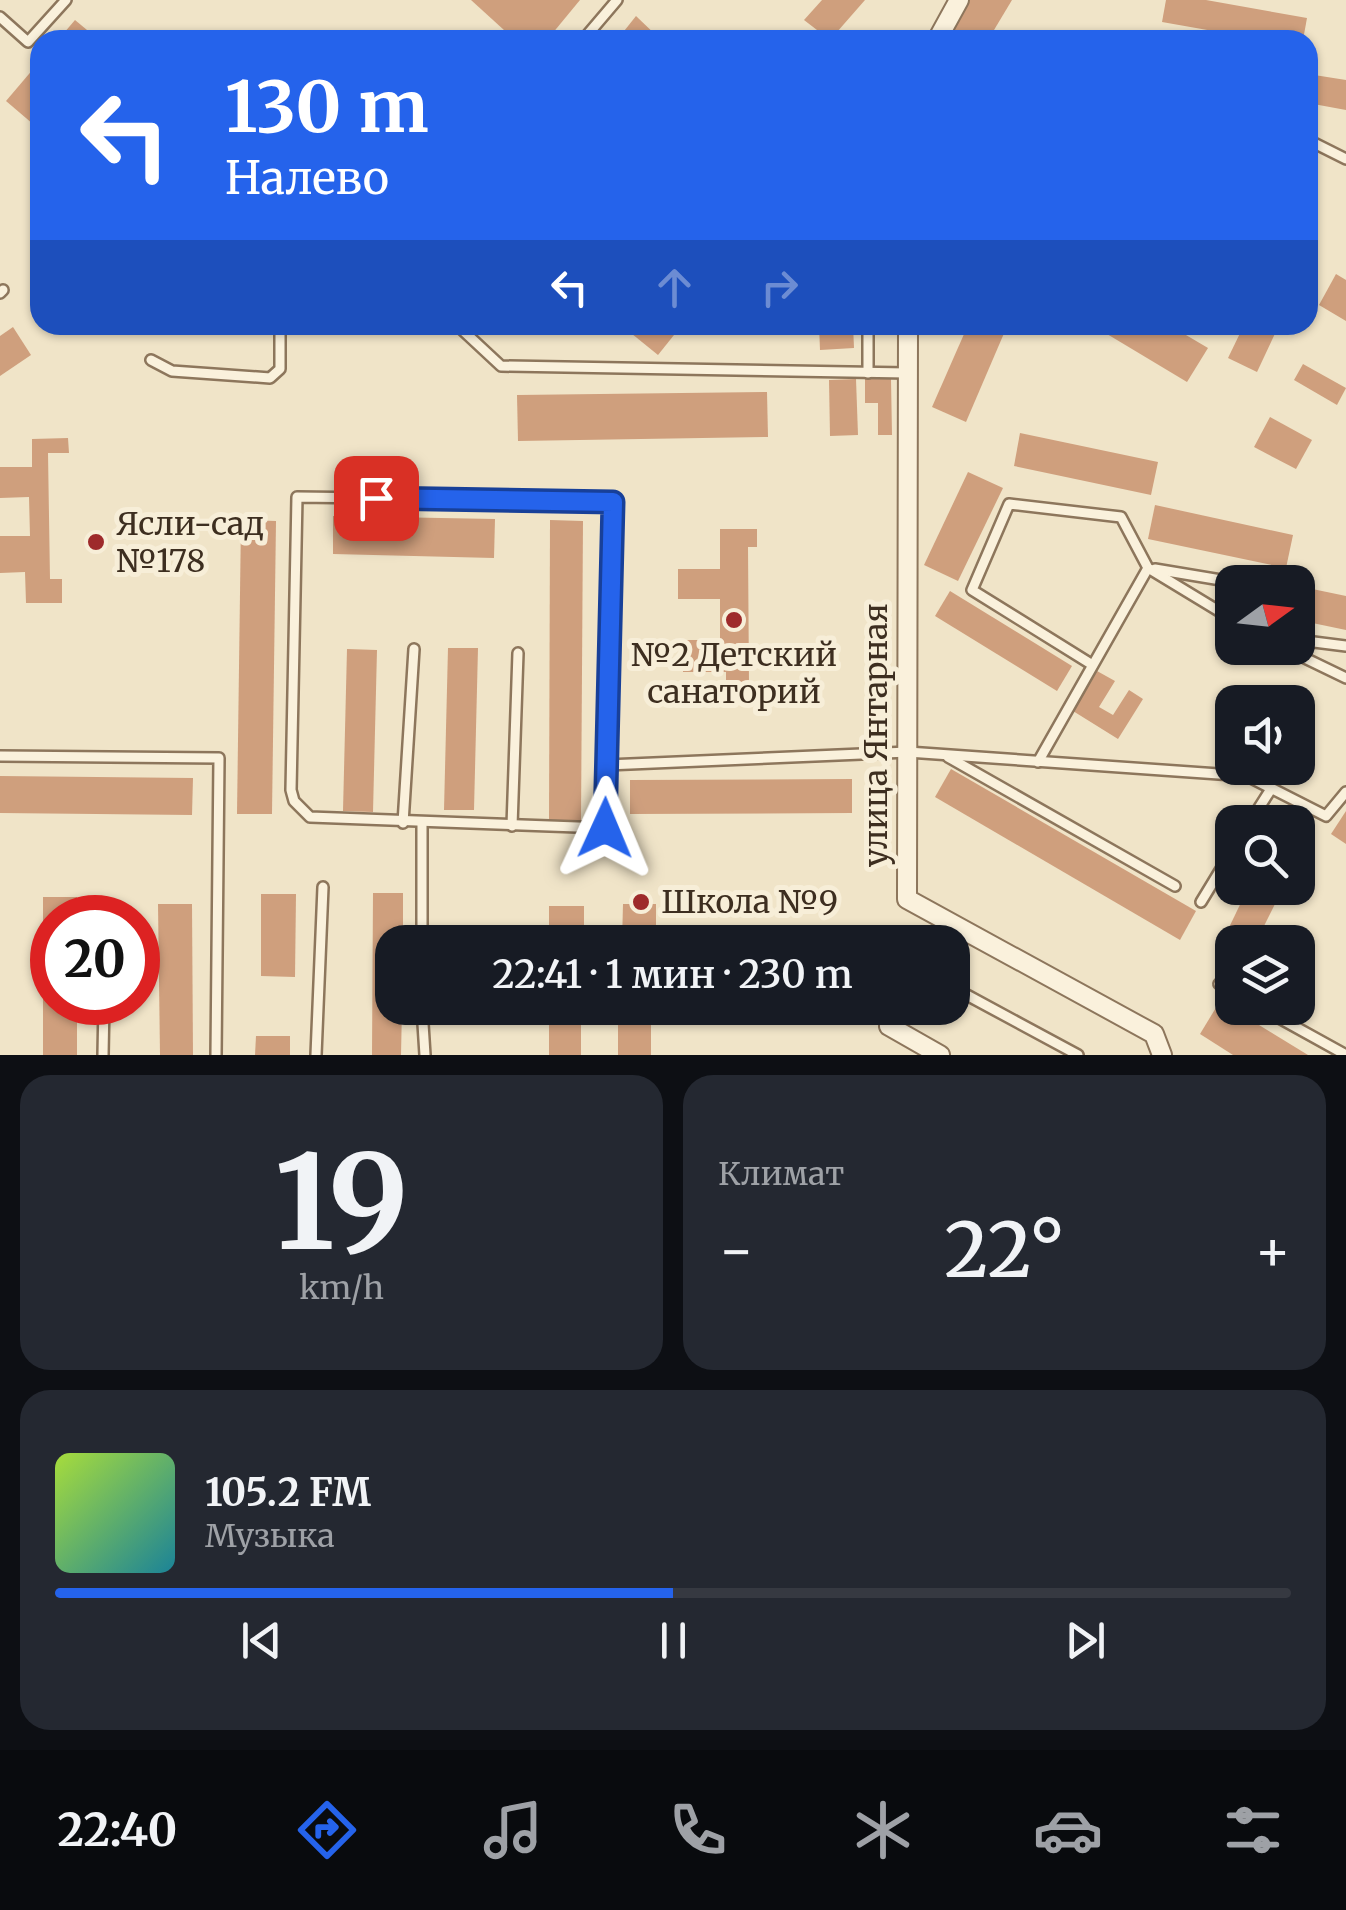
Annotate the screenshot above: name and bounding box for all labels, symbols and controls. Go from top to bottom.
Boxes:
text: 130 m [225,63,429,151]
icon: left [60,70,190,200]
text: Налево [225,150,389,206]
icon: left [542,260,597,315]
icon: ahead [647,260,702,315]
icon: right [752,260,807,315]
pin [334,456,419,541]
icon: arrive [349,471,404,526]
place label: Ясли-сад №178 [116,504,265,581]
marker: Ясли-сад №178 [85,531,107,553]
north arrow [1215,565,1315,665]
map controls [1215,565,1315,1025]
street label: улица Янтарная [856,603,896,867]
marker: №2 Детский санаторий [723,609,745,631]
place label: №2 Детский санаторий [631,635,837,712]
button: sound [1215,685,1315,785]
position arrow [553,776,657,880]
button: search [1215,805,1315,905]
place label: Школа №9 [661,882,838,922]
marker: Школа №9 [630,891,652,913]
speed limit sign: 20 [30,895,160,1025]
button: layers [1215,925,1315,1025]
text: 22:41 · 1 мин · 230 m [492,951,853,998]
text: 19 [274,1121,409,1284]
text: Климат [718,1154,844,1194]
text: 22° [944,1203,1065,1297]
text: − [718,1216,755,1285]
text: + [1254,1216,1291,1285]
text: km/h [299,1268,384,1308]
text: 105.2 FM [205,1469,371,1516]
text: Музыка [205,1516,335,1556]
icon: previous [234,1613,289,1668]
icon: pause [646,1613,701,1668]
icon: next [1058,1613,1113,1668]
icon: directions [292,1795,362,1865]
icon: music [478,1795,548,1865]
icon: phone [663,1795,733,1865]
icon: climate [848,1795,918,1865]
icon: car [1033,1795,1103,1865]
icon: filters [1218,1795,1288,1865]
text: 22:40 [58,1802,177,1858]

